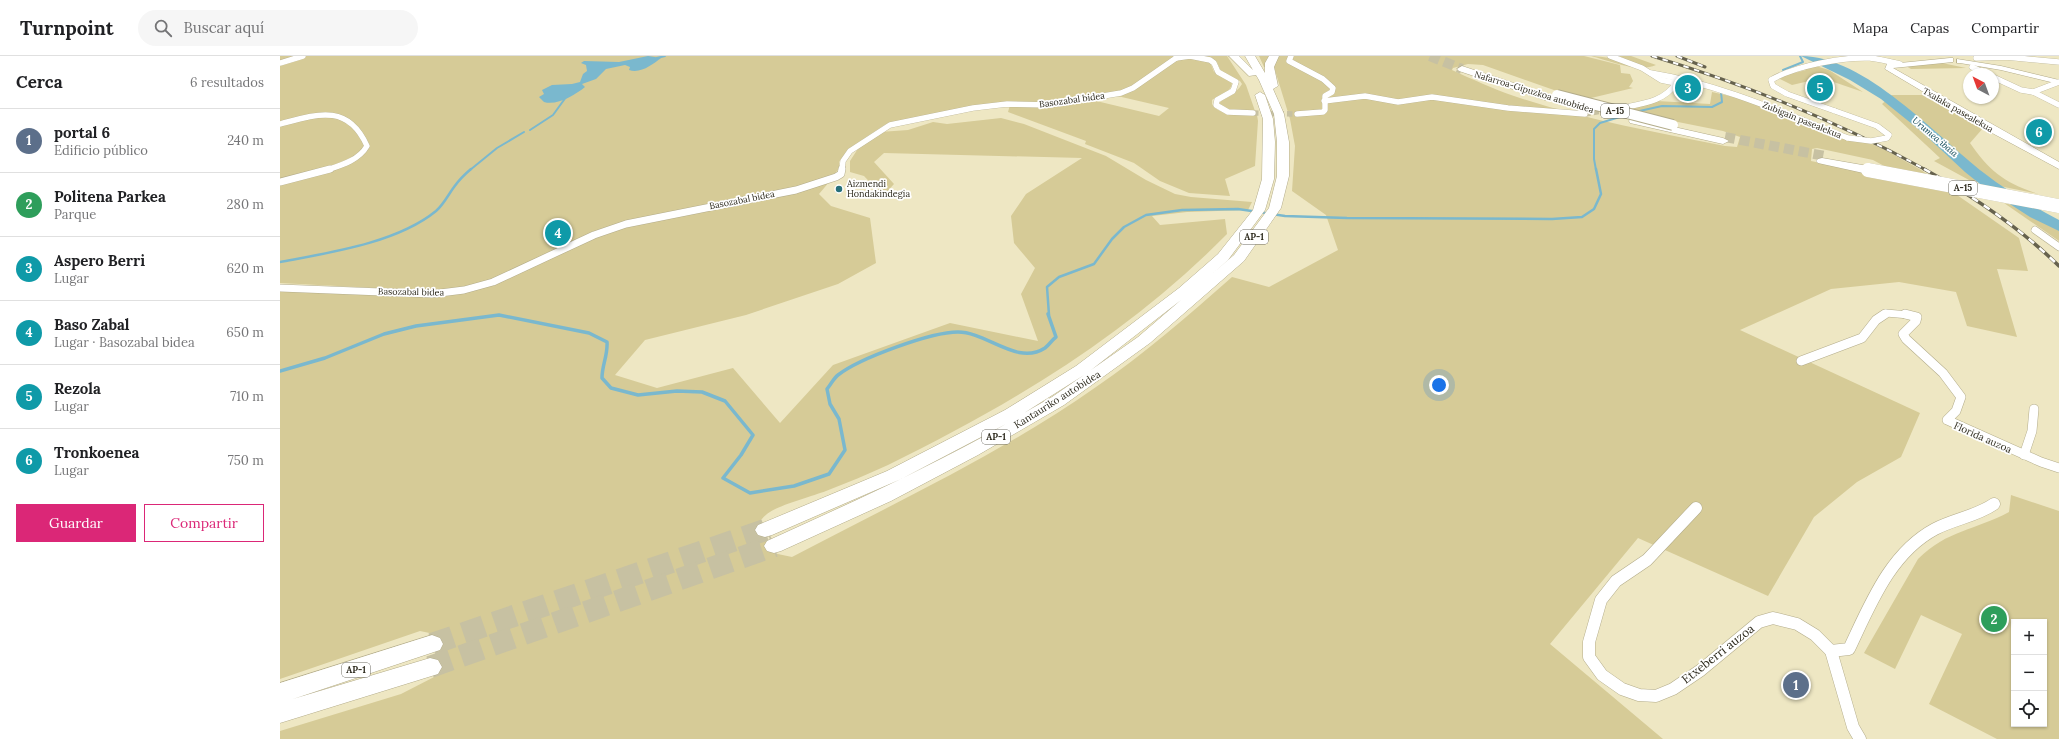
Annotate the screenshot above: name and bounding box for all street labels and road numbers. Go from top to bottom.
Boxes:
street label: Nafarroa-Gipuzkoa autobidea [1473,68,1596,115]
street label: Txalaka pasealekua [1921,85,1996,134]
street label: Basozabal bidea [1038,89,1106,110]
street label: Zubigain pasealekua [1761,99,1844,141]
road number: A-15 [1601,104,1629,118]
road number: A-15 [1949,181,1977,195]
street label: Basozabal bidea [708,188,776,211]
road number: AP-1 [1240,230,1268,244]
street label: Basozabal bidea [378,285,445,298]
street label: Kantauriko autobidea [1012,367,1103,431]
street label: Florida auzoa [1952,419,2014,456]
road number: AP-1 [982,430,1010,444]
street label: Etxeberri auzoa [1678,621,1757,687]
road number: AP-1 [342,663,370,677]

